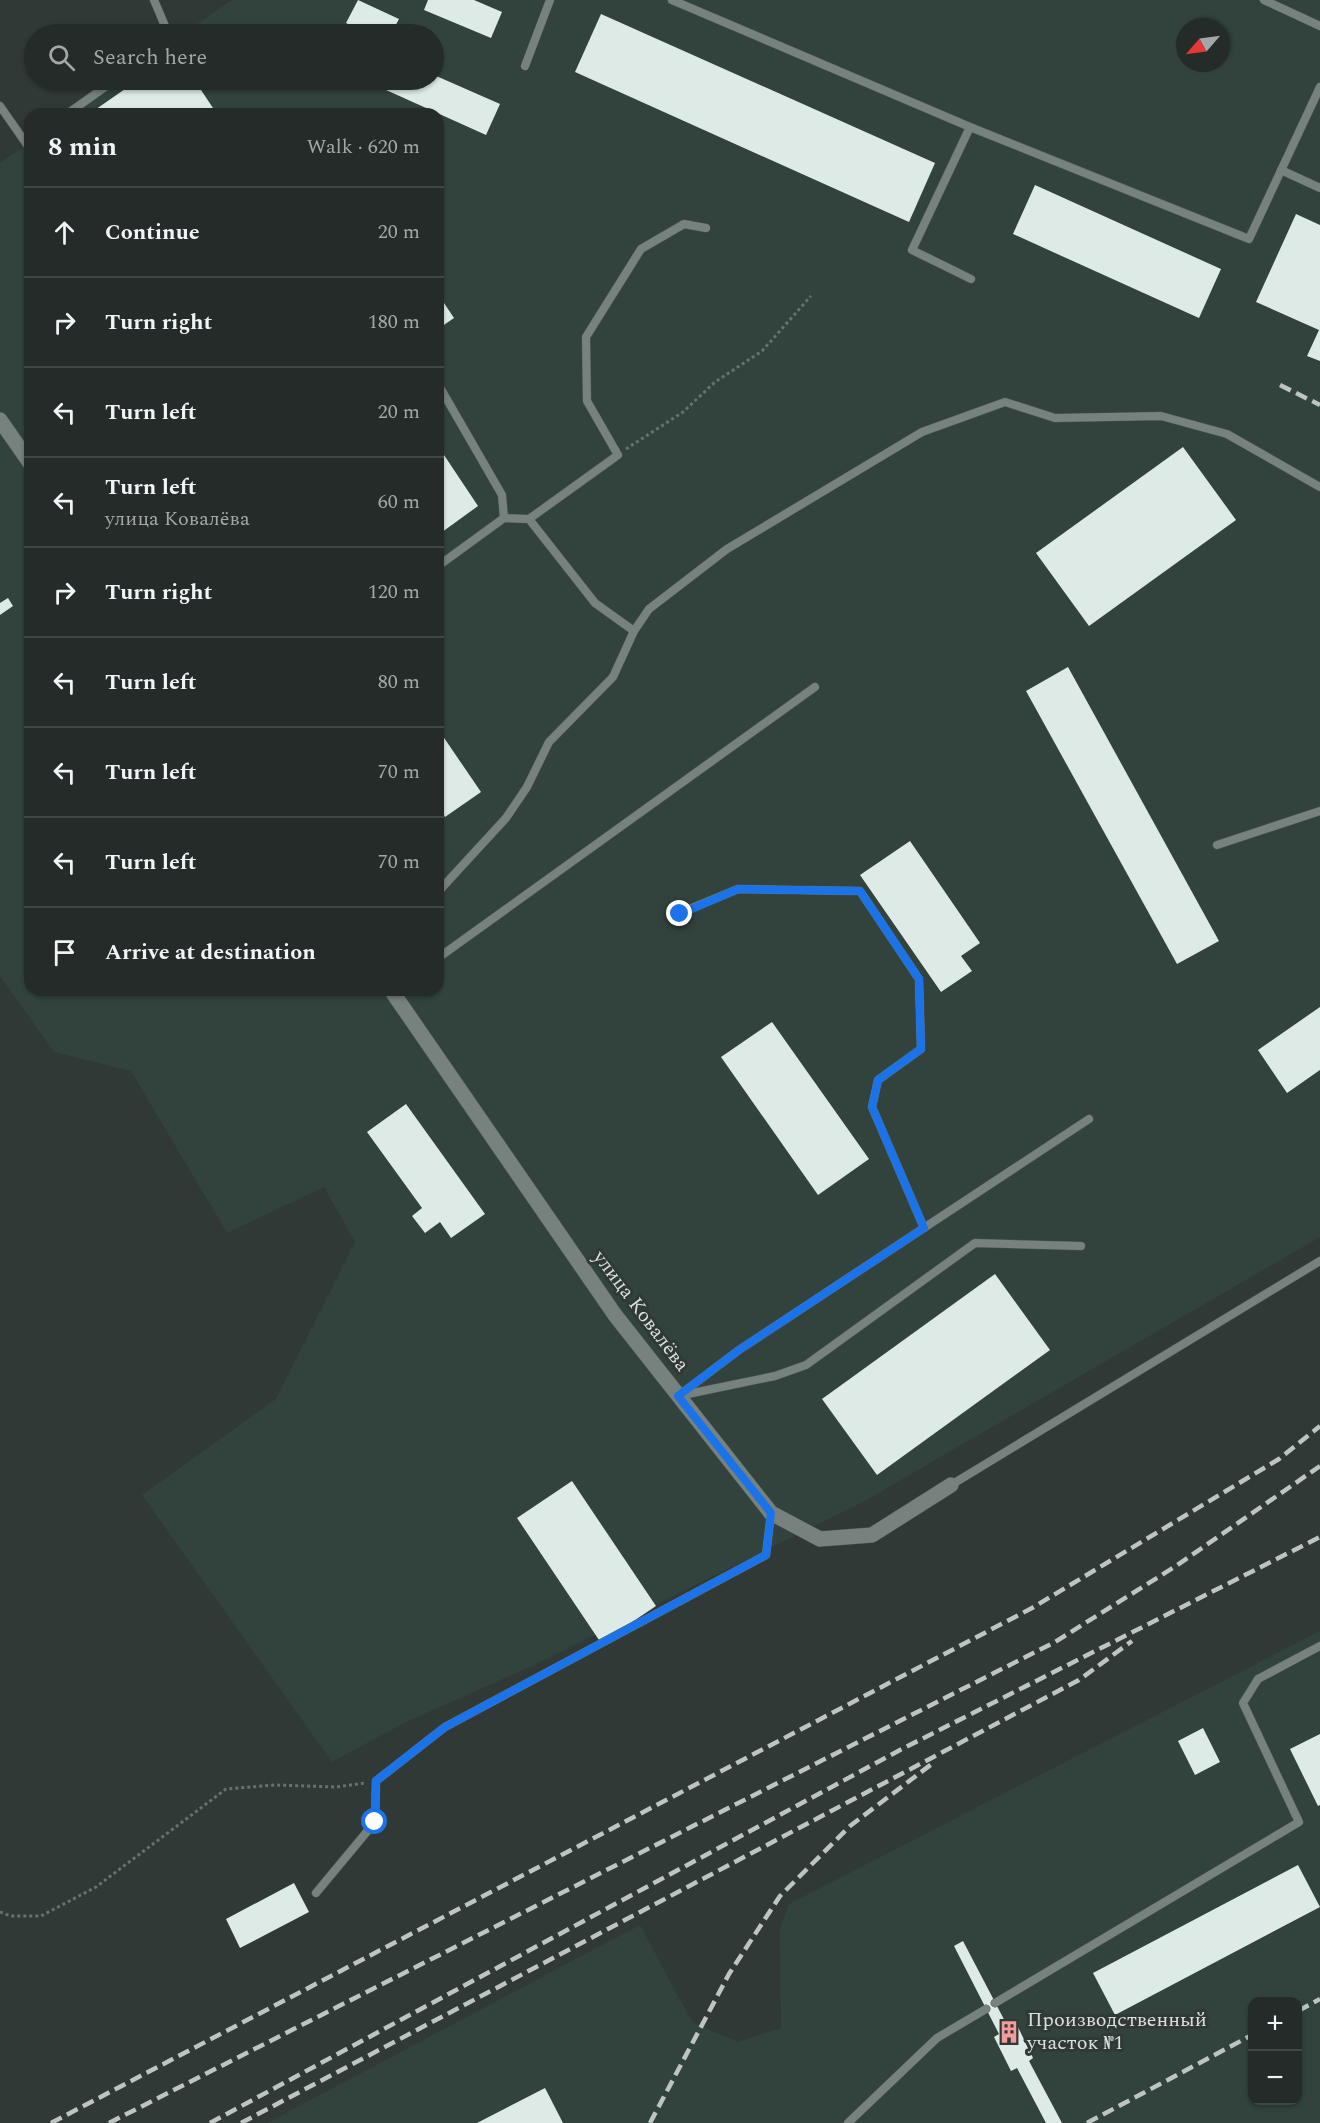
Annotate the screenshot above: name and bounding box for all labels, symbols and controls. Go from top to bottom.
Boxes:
north arrow [1176,18,1230,72]
search box [24,24,444,90]
icon: search [45,41,78,74]
text: Search here [93,41,207,74]
text: 8 min [48,127,117,167]
text: Walk · 620 m [307,132,420,162]
icon: ahead [48,216,81,249]
text: Continue [105,216,200,249]
text: 20 m [378,217,420,247]
icon: right [48,306,81,339]
text: Turn right [105,306,212,339]
text: 180 m [368,307,420,337]
icon: left [48,396,81,429]
text: Turn left [105,396,197,429]
text: 20 m [378,397,420,427]
text: Turn left [105,471,197,504]
icon: left [48,486,81,519]
text: 60 m [378,487,420,517]
text: улица Ковалёва [105,504,250,534]
icon: right [48,576,81,609]
text: Turn right [105,576,212,609]
text: 120 m [368,577,420,607]
icon: left [48,666,81,699]
text: Turn left [105,666,197,699]
text: 80 m [378,667,420,697]
icon: left [48,756,81,789]
text: Turn left [105,756,197,789]
text: 70 m [378,757,420,787]
icon: left [48,846,81,879]
text: Turn left [105,846,197,879]
text: 70 m [378,847,420,877]
route end [666,900,692,926]
icon: arrive [48,936,81,969]
text: Arrive at destination [105,936,316,969]
street label: улица Ковалёва [585,1243,697,1378]
route start [361,1808,387,1834]
map controls [1248,1997,1302,2105]
button: + [1248,1997,1302,2051]
place label: Производственный участок №1 [1026,2005,1207,2058]
building icon: Производственный участок №1 [996,2019,1022,2045]
button: − [1248,2051,1302,2105]

